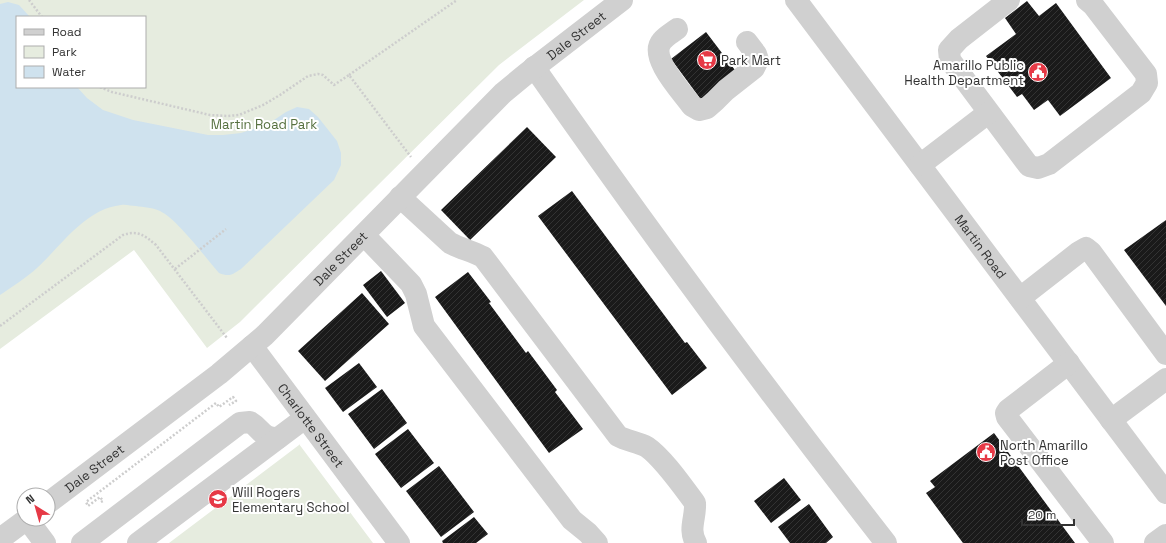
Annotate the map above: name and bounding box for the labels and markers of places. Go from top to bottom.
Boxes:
supermarket icon: Park Mart [696,49,718,71]
place label: Park Mart [721,52,781,69]
place label: Amarillo Public Health Department [904,57,1024,89]
public building icon: Amarillo Public Health Department [1027,61,1049,83]
place label: North Amarillo Post Office [1000,437,1088,469]
public building icon: North Amarillo Post Office [975,441,997,463]
place label: Will Rogers Elementary School [232,484,349,516]
school or university icon: Will Rogers Elementary School [207,488,229,510]

